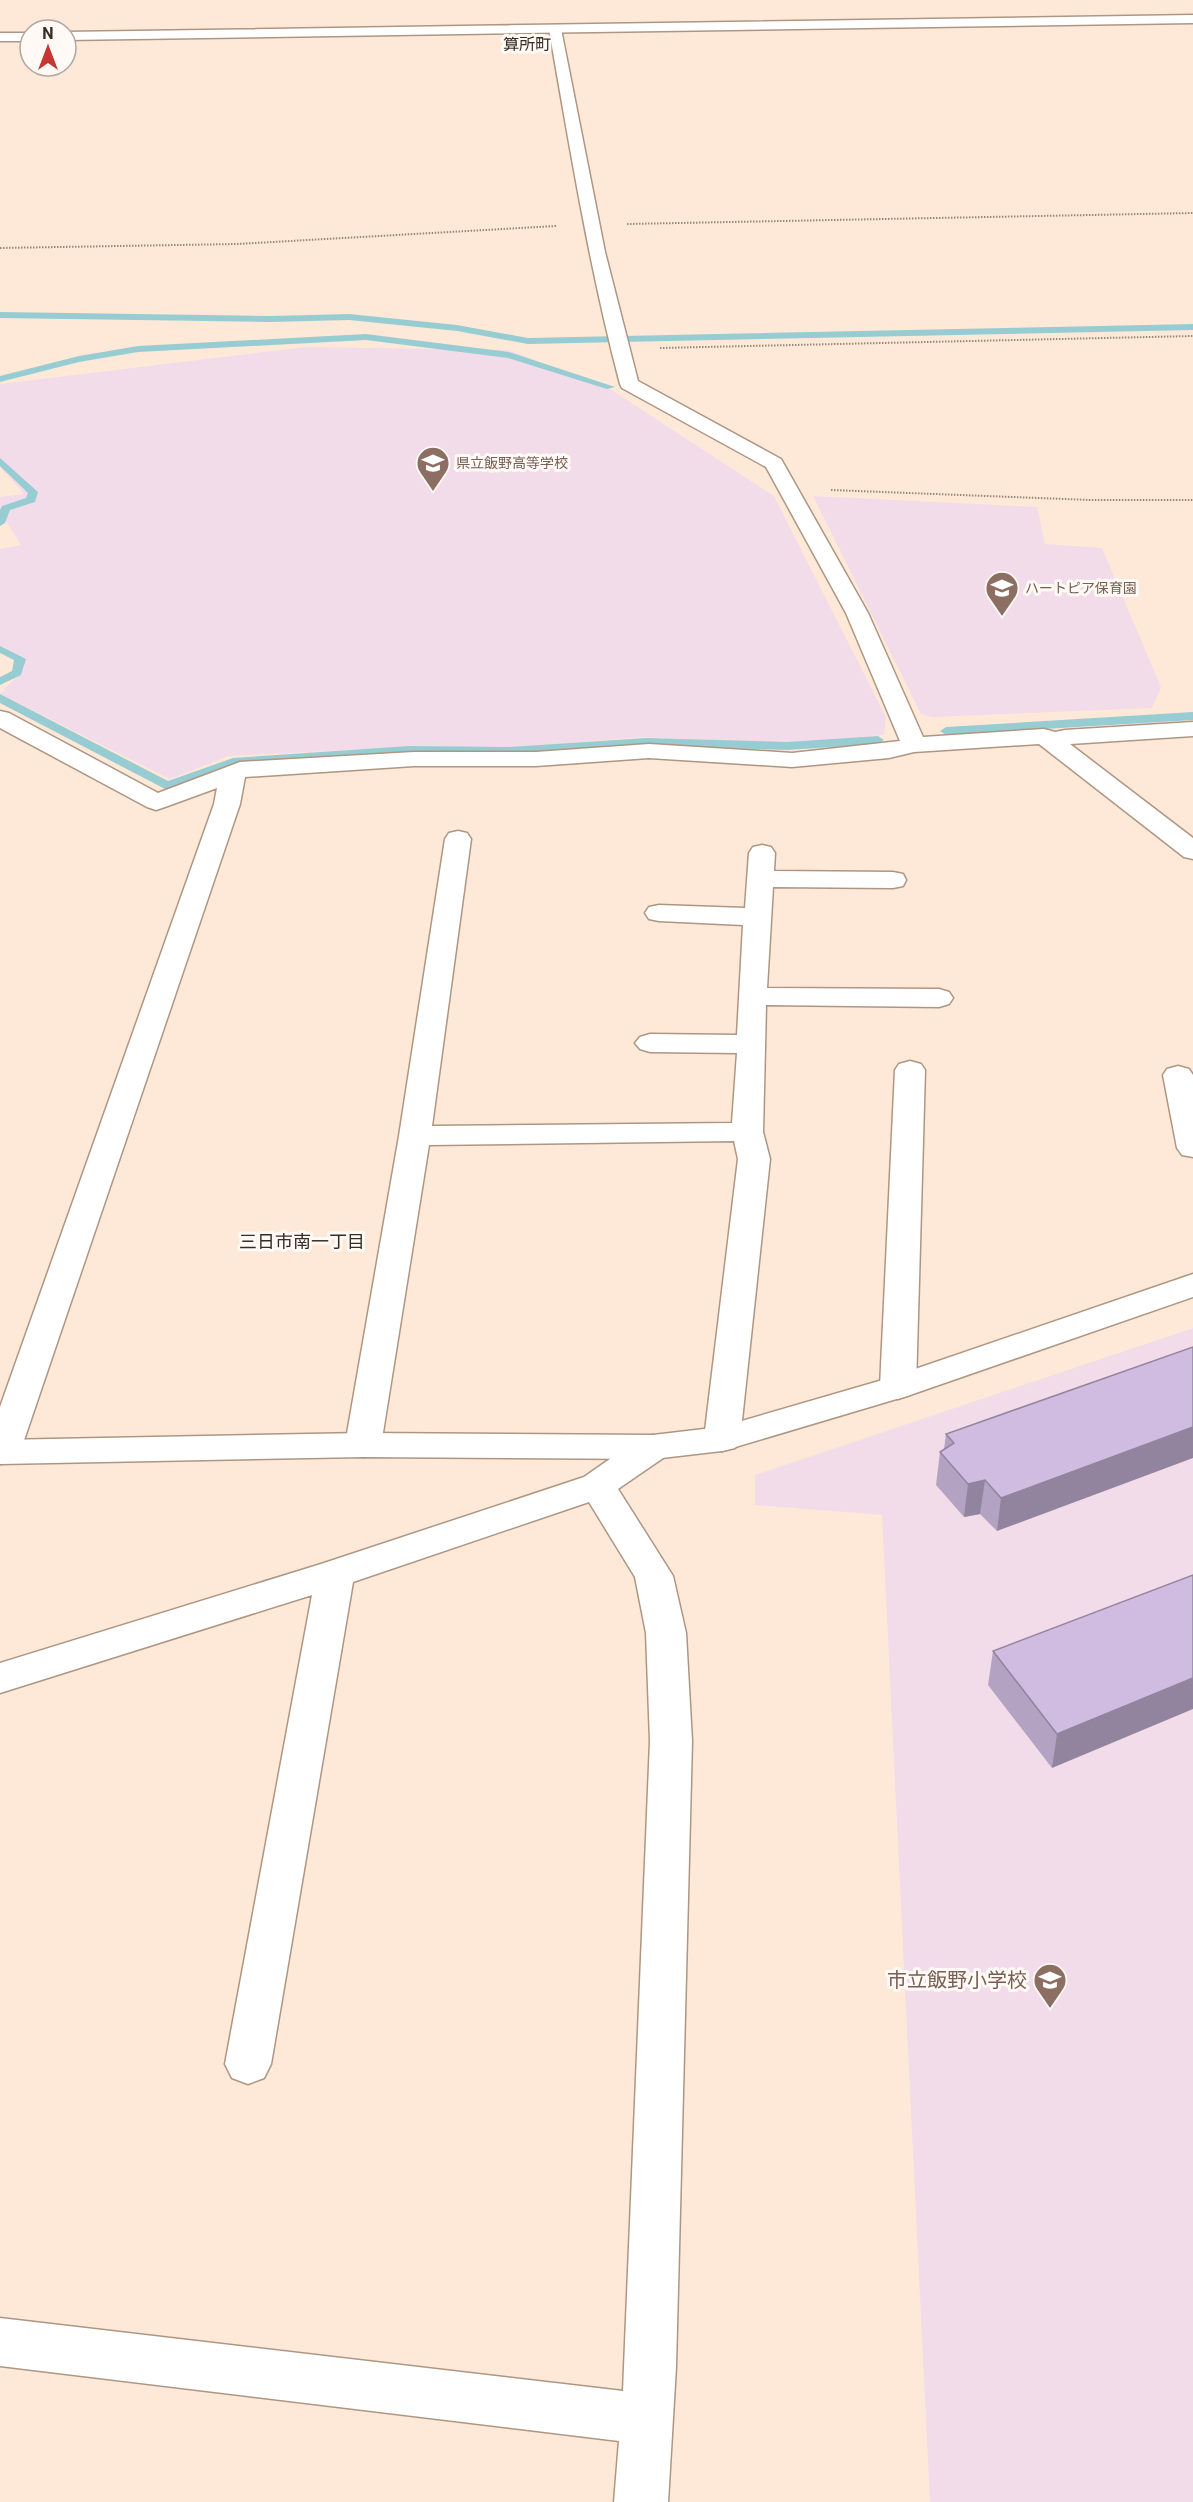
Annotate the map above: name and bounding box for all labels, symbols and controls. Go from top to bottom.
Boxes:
north arrow [18,18,78,78]
text: N [42,24,54,43]
district label: 算所町 [503,35,551,54]
school or university icon: 県立飯野高等学校 [415,445,451,492]
place label: 県立飯野高等学校 [456,455,568,471]
school or university icon: ハートピア保育園 [984,570,1020,617]
place label: ハートピア保育園 [1025,580,1137,596]
district label: 三日市南一丁目 [239,1231,365,1252]
school or university icon: 市立飯野小学校 [1032,1962,1068,2009]
place label: 市立飯野小学校 [887,1968,1027,1992]

